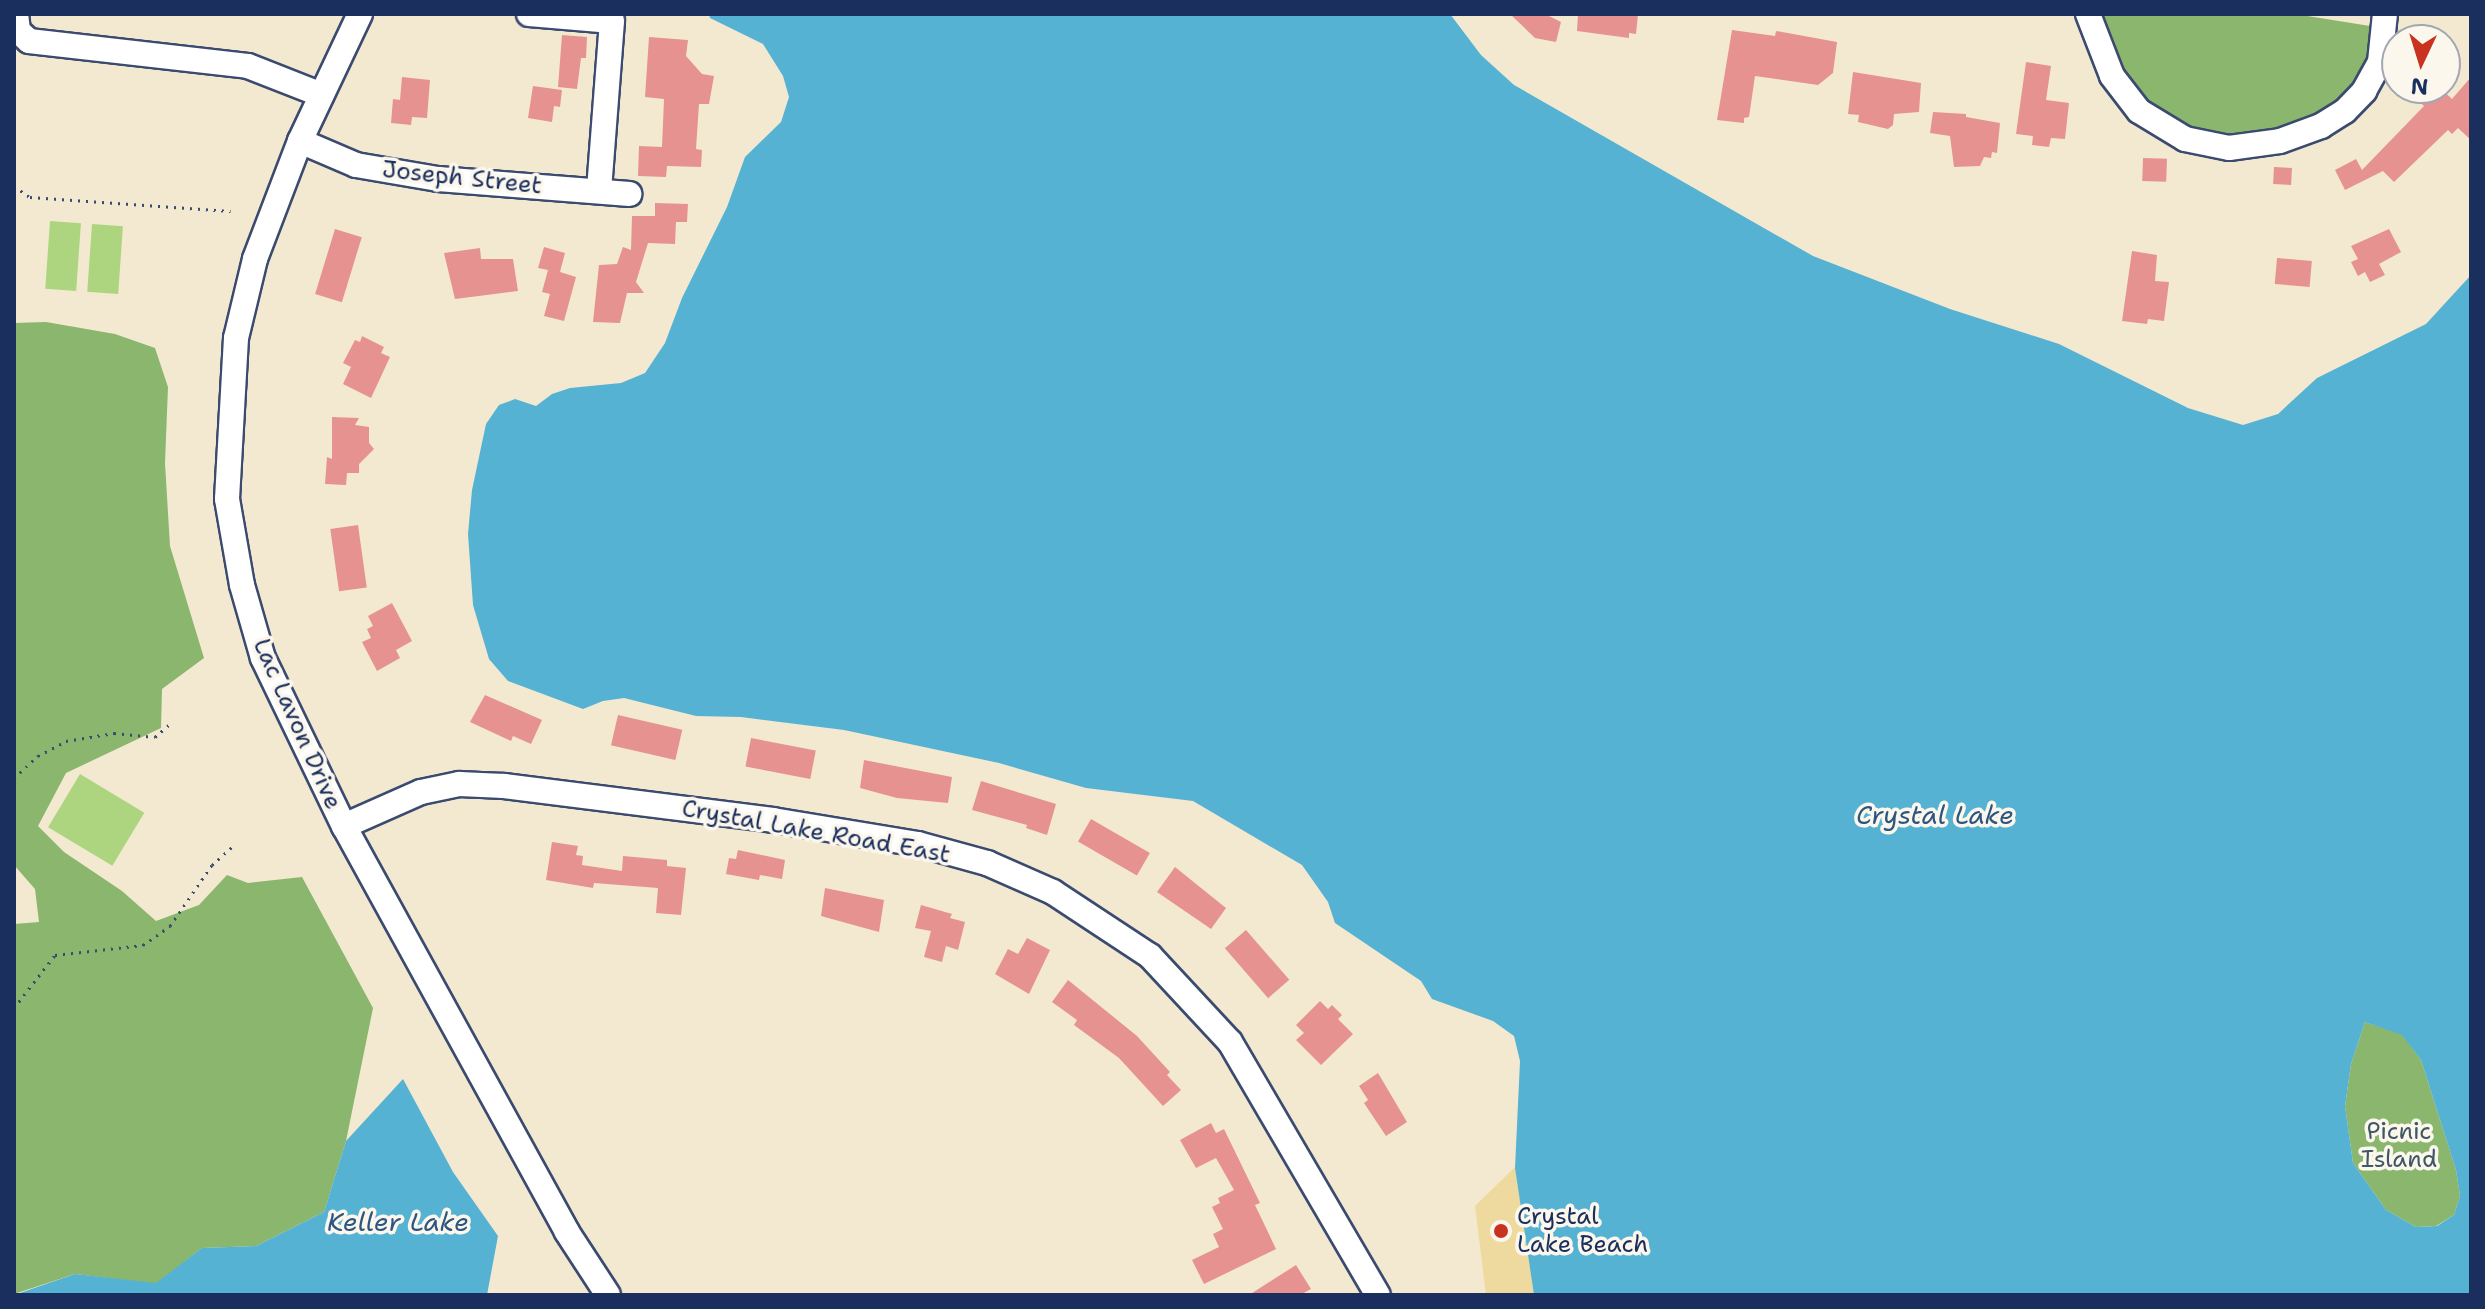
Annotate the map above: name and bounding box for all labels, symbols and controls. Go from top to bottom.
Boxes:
north arrow [2381,24,2461,104]
text: N [2410,71,2429,102]
street label: Joseph Street [381,155,543,201]
street label: Lac Lavon Drive [246,634,348,814]
street label: Crystal Lake Road East [680,794,952,870]
water label: Crystal Lake [1856,799,2014,831]
park label: Picnic Island [2361,1118,2437,1174]
place label: Crystal Lake Beach [1517,1203,1648,1259]
water label: Keller Lake [327,1206,469,1238]
marker: Crystal Lake Beach [1492,1222,1510,1240]

